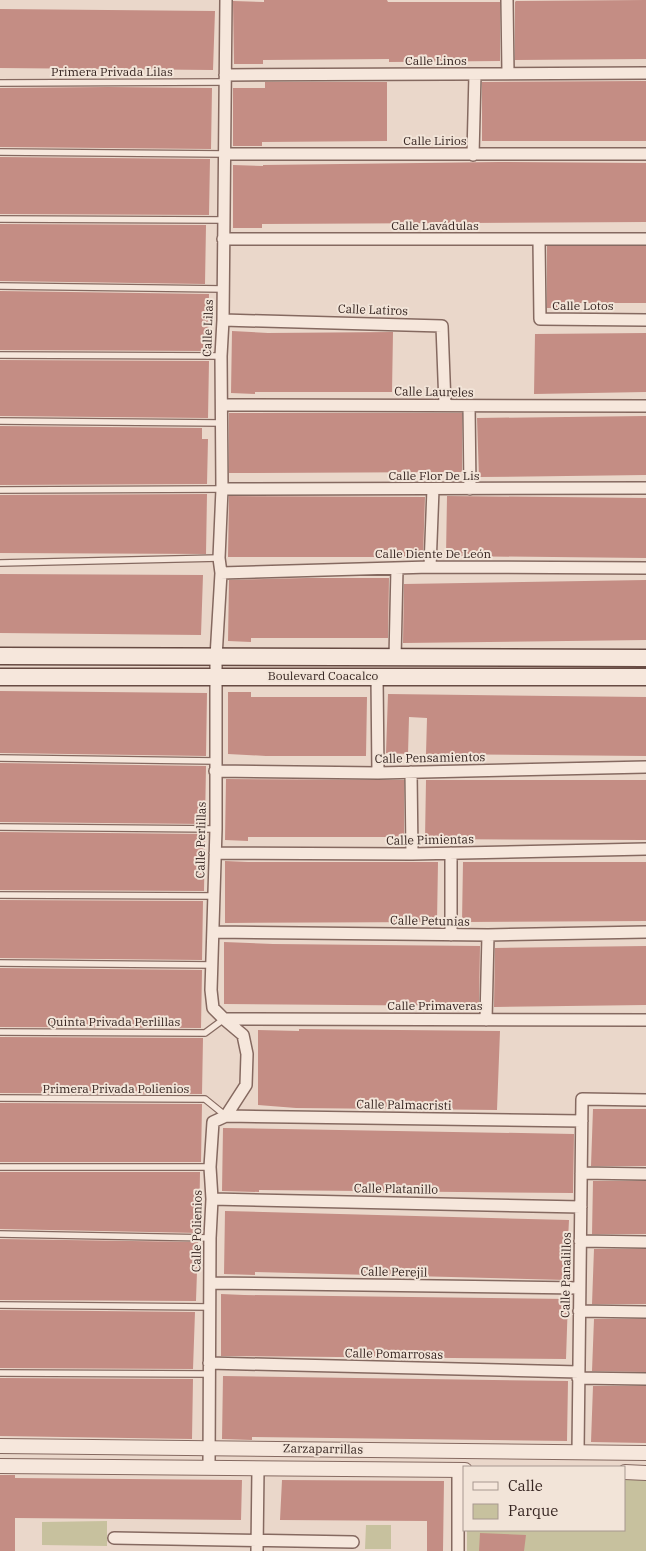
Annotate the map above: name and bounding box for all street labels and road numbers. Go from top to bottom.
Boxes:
street label: Calle Linos [405,53,467,68]
street label: Primera Privada Lilas [51,64,173,79]
street label: Calle Lirios [403,133,467,148]
street label: Calle Lavádulas [391,218,479,233]
street label: Calle Lotos [552,298,614,313]
street label: Calle Lilas [199,299,216,357]
street label: Calle Latiros [338,301,408,318]
street label: Calle Laureles [394,383,474,400]
street label: Calle Flor De Lis [388,468,480,483]
street label: Calle Diente De León [375,546,491,561]
street label: Boulevard Coacalco [268,668,379,683]
street label: Calle Pensamientos [375,749,486,766]
street label: Calle Perlillas [192,801,209,878]
street label: Calle Pimientas [386,831,474,848]
street label: Calle Petunias [390,912,470,929]
street label: Calle Primaveras [387,998,483,1013]
street label: Quinta Privada Perlillas [48,1014,181,1029]
street label: Primera Privada Polienios [43,1081,190,1096]
street label: Calle Palmacristi [356,1096,452,1113]
street label: Calle Platanillo [354,1180,439,1197]
street label: Calle Polienios [188,1189,205,1272]
street label: Calle Panalillos [557,1232,574,1318]
street label: Calle Perejil [360,1263,428,1280]
street label: Calle Pomarrosas [345,1345,443,1362]
street label: Zarzaparrillas [283,1440,363,1457]

